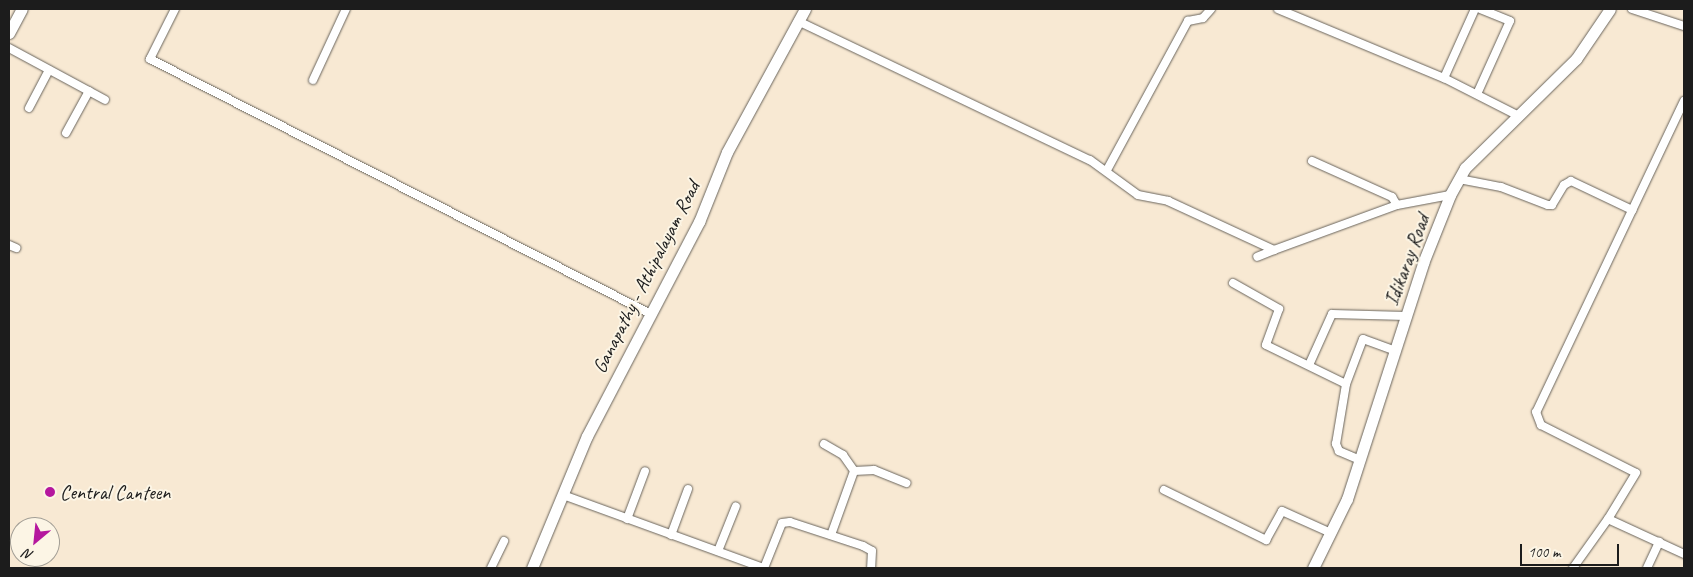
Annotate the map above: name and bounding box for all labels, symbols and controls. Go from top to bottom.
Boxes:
street label: Ganapathy - Athipalayam Road [587,177,705,377]
street label: Idikaray Road [1379,211,1435,309]
place label: Central Canteen [60,480,171,504]
marker: Central Canteen [44,486,56,498]
north arrow [10,517,60,567]
scale bar [1523,534,1622,566]
text: 100 m [1528,543,1560,562]
text: N [20,545,36,564]

